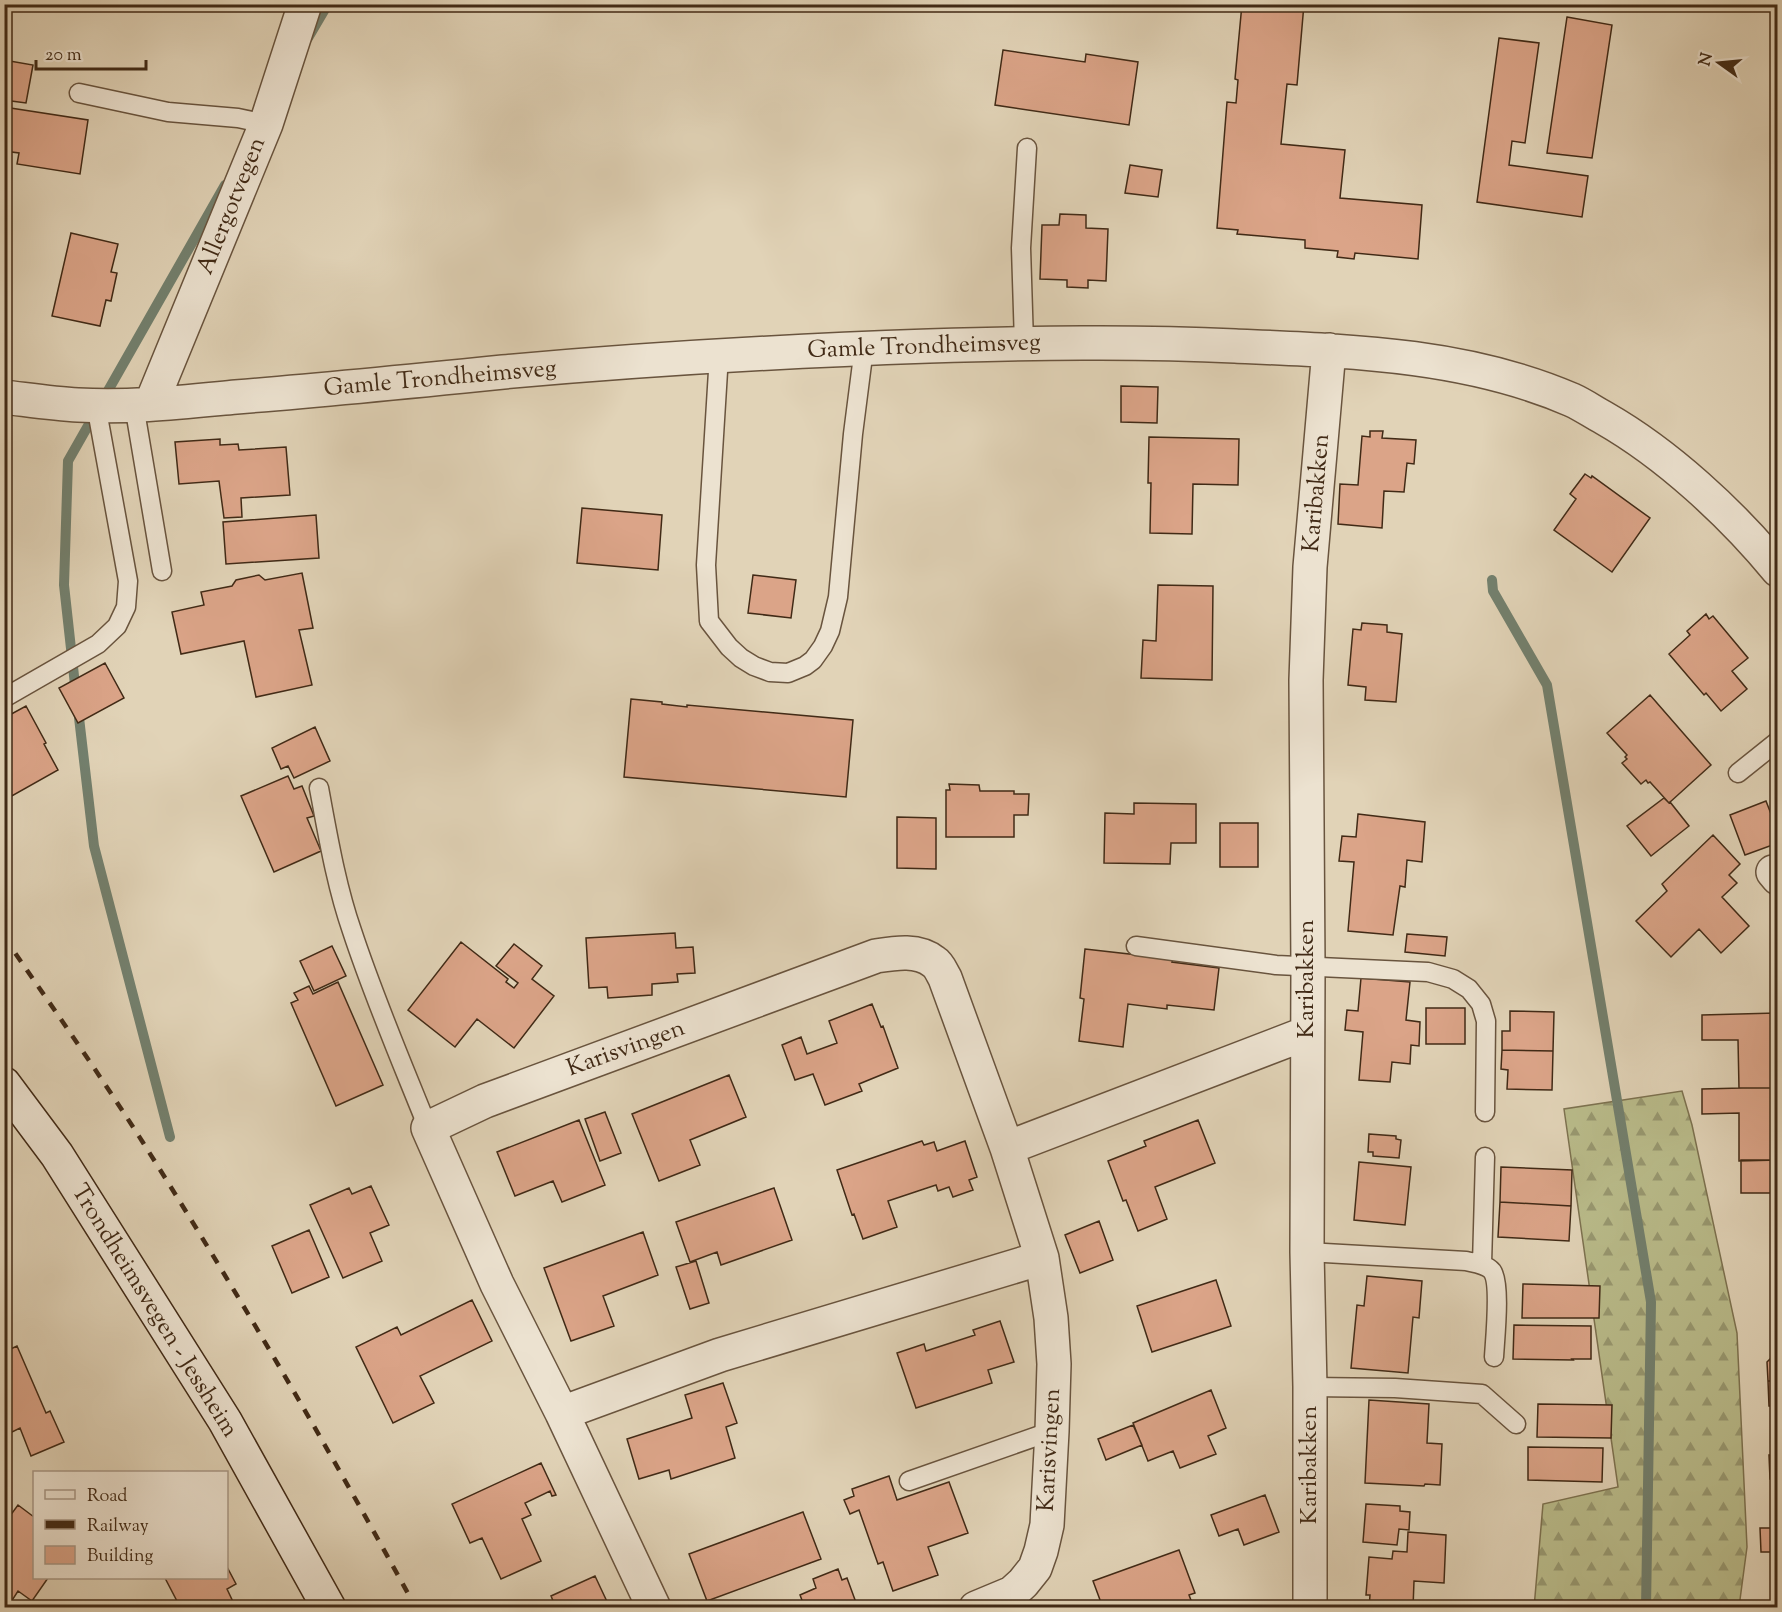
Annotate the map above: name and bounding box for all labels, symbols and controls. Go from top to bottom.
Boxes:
scale bar [36,33,146,71]
north arrow [1689,33,1749,93]
text: 20 m [45,43,82,69]
text: N [1694,50,1720,69]
street label: Allergotvegen [189,132,275,280]
street label: Gamle Trondheimsveg [807,326,1042,368]
street label: Gamle Trondheimsveg [322,352,558,406]
street label: Karibakken [1295,432,1339,554]
street label: Karibakken [1290,920,1324,1038]
street label: Karisvingen [562,1012,690,1086]
street label: Trondheimsvegen - Jessheim [62,1178,246,1444]
street label: Karisvingen [1030,1387,1070,1513]
street label: Karibakken [1293,1406,1327,1524]
legend [33,1471,228,1579]
text: Road [87,1484,127,1510]
text: Railway [87,1514,149,1540]
text: Building [87,1544,153,1570]

